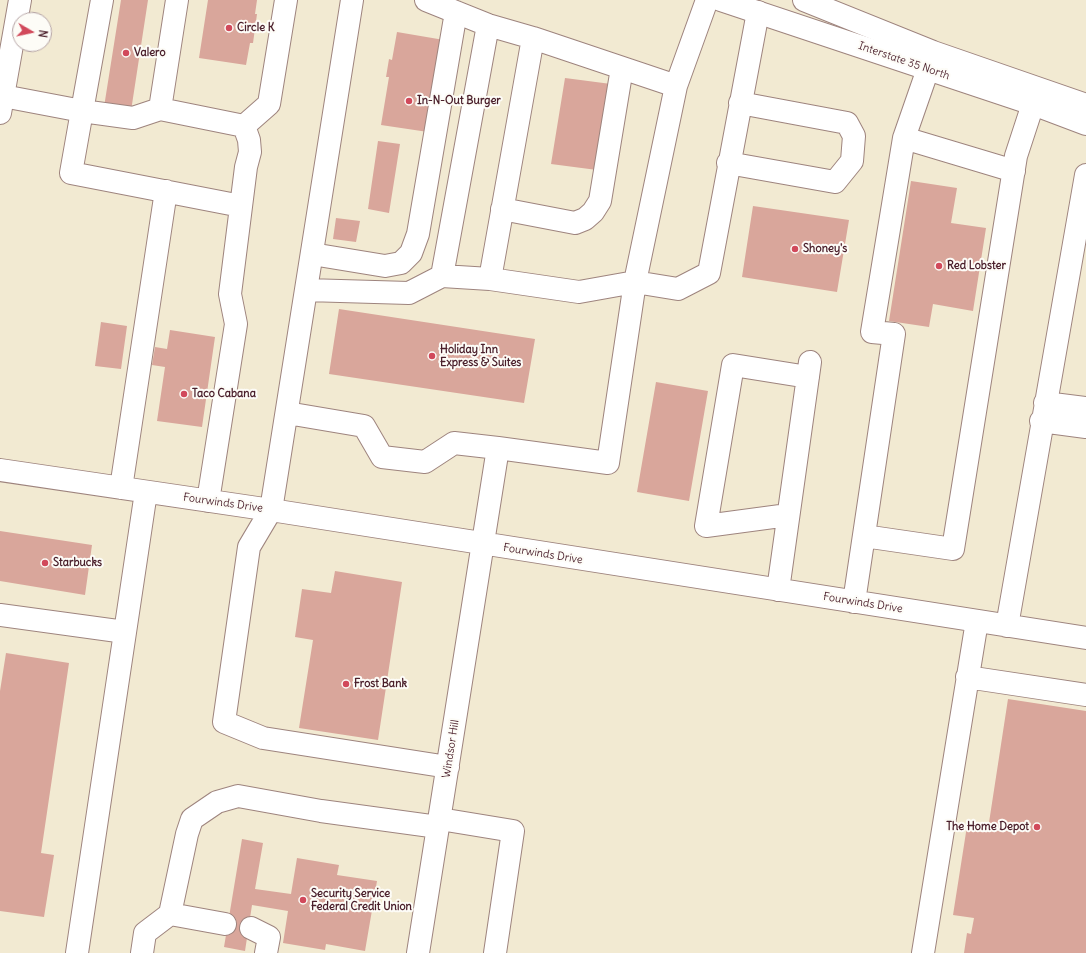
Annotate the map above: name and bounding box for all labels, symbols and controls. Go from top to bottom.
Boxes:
north arrow [12,12,52,52]
place label: Circle K [237,21,274,35]
marker: Circle K [224,23,234,33]
text: N [35,29,50,39]
street label: Interstate 35 North [857,39,951,83]
place label: Valero [134,46,166,60]
marker: Valero [121,48,131,58]
place label: In-N-Out Burger [417,94,501,108]
marker: In-N-Out Burger [404,96,414,106]
place label: Shoney's [803,242,847,256]
marker: Shoney's [790,244,800,254]
place label: Red Lobster [947,259,1006,273]
marker: Red Lobster [934,261,944,271]
place label: Holiday Inn Express & Suites [440,343,521,369]
marker: Holiday Inn Express & Suites [427,351,437,361]
place label: Taco Cabana [192,387,256,401]
marker: Taco Cabana [179,389,189,399]
street label: Fourwinds Drive [182,491,264,515]
street label: Fourwinds Drive [502,541,584,567]
place label: Starbucks [53,556,102,570]
marker: Starbucks [40,558,50,568]
street label: Fourwinds Drive [822,590,904,616]
place label: Frost Bank [354,677,407,691]
marker: Frost Bank [341,679,351,689]
street label: Windsor Hill [440,719,462,779]
place label: The Home Depot [946,820,1029,834]
marker: The Home Depot [1032,822,1042,832]
place label: Security Service Federal Credit Union [311,887,412,913]
marker: Security Service Federal Credit Union [298,895,308,905]

